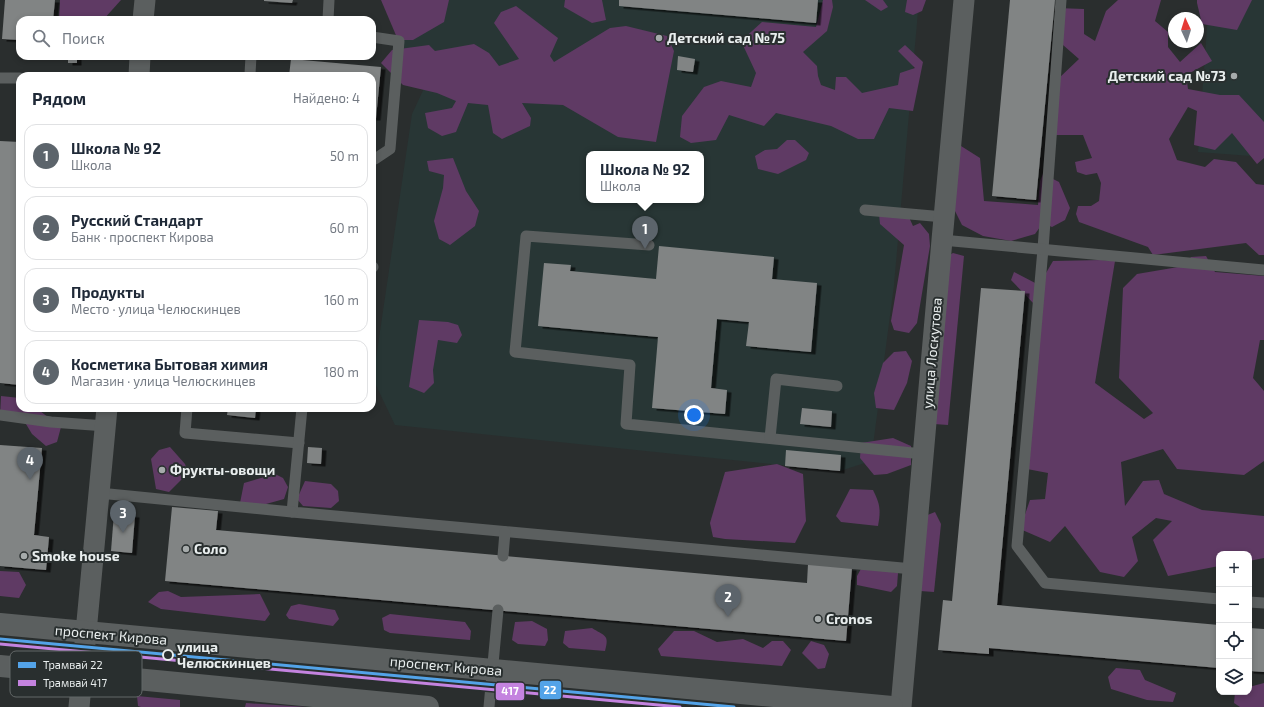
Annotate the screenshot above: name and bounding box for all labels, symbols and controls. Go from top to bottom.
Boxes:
north arrow [1168,12,1204,48]
search box [16,16,376,60]
icon: search [30,27,52,49]
text: Поиск [62,29,105,47]
place label: Детский сад №75 [667,29,785,46]
marker: Детский сад №75 [654,33,664,43]
place label: Детский сад №73 [1108,67,1226,84]
marker: Детский сад №73 [1229,71,1239,81]
text: Рядом [32,88,86,108]
text: Найдено: 4 [293,90,360,106]
text: Школа № 92 [71,139,161,157]
text: 1 [43,148,49,164]
text: 50 m [330,148,359,164]
popup [586,151,704,203]
text: Школа [71,157,112,173]
text: Школа № 92 [600,160,690,178]
text: Школа [600,178,641,194]
text: Русский Стандарт [71,211,203,229]
pin: 1 [632,216,658,249]
text: 2 [42,220,50,236]
text: 60 m [329,220,359,236]
text: Банк · проспект Кирова [71,229,214,245]
text: Продукты [71,283,145,301]
text: 3 [42,292,50,308]
text: 160 m [324,292,359,308]
street label: улица Лоскутова [918,297,945,409]
text: Место · улица Челюскинцев [71,301,241,317]
text: Косметика Бытовая химия [71,355,268,373]
text: 4 [42,364,50,380]
text: 180 m [324,364,359,380]
text: Магазин · улица Челюскинцев [71,373,256,389]
your location [684,405,704,425]
pin: 4 [17,447,43,480]
place label: Фрукты-овощи [170,461,275,478]
marker: Фрукты-овощи [157,465,167,475]
pin: 3 [110,500,136,533]
place label: Соло [194,540,227,557]
marker: Соло [181,544,191,554]
place label: Smoke house [32,547,120,564]
marker: Smoke house [19,551,29,561]
map controls [1216,551,1252,695]
button: + [1216,551,1252,587]
pin: 2 [715,584,741,617]
button: − [1216,587,1252,623]
place label: Cronos [826,610,872,627]
marker: Cronos [813,614,823,624]
street label: проспект Кирова [54,621,168,648]
button: locate [1216,623,1252,659]
place label: улица Челюскинцев [177,638,271,671]
marker: улица Челюскинцев [162,649,174,661]
legend [10,651,142,697]
street label: проспект Кирова [389,652,503,679]
text: Трамвай 22 [43,658,103,671]
button: layers [1216,659,1252,695]
text: Трамвай 417 [43,676,107,689]
line badge: 22 [539,680,562,700]
line badge: 417 [495,682,525,701]
text: 22 [544,683,556,696]
text: 417 [501,684,519,697]

